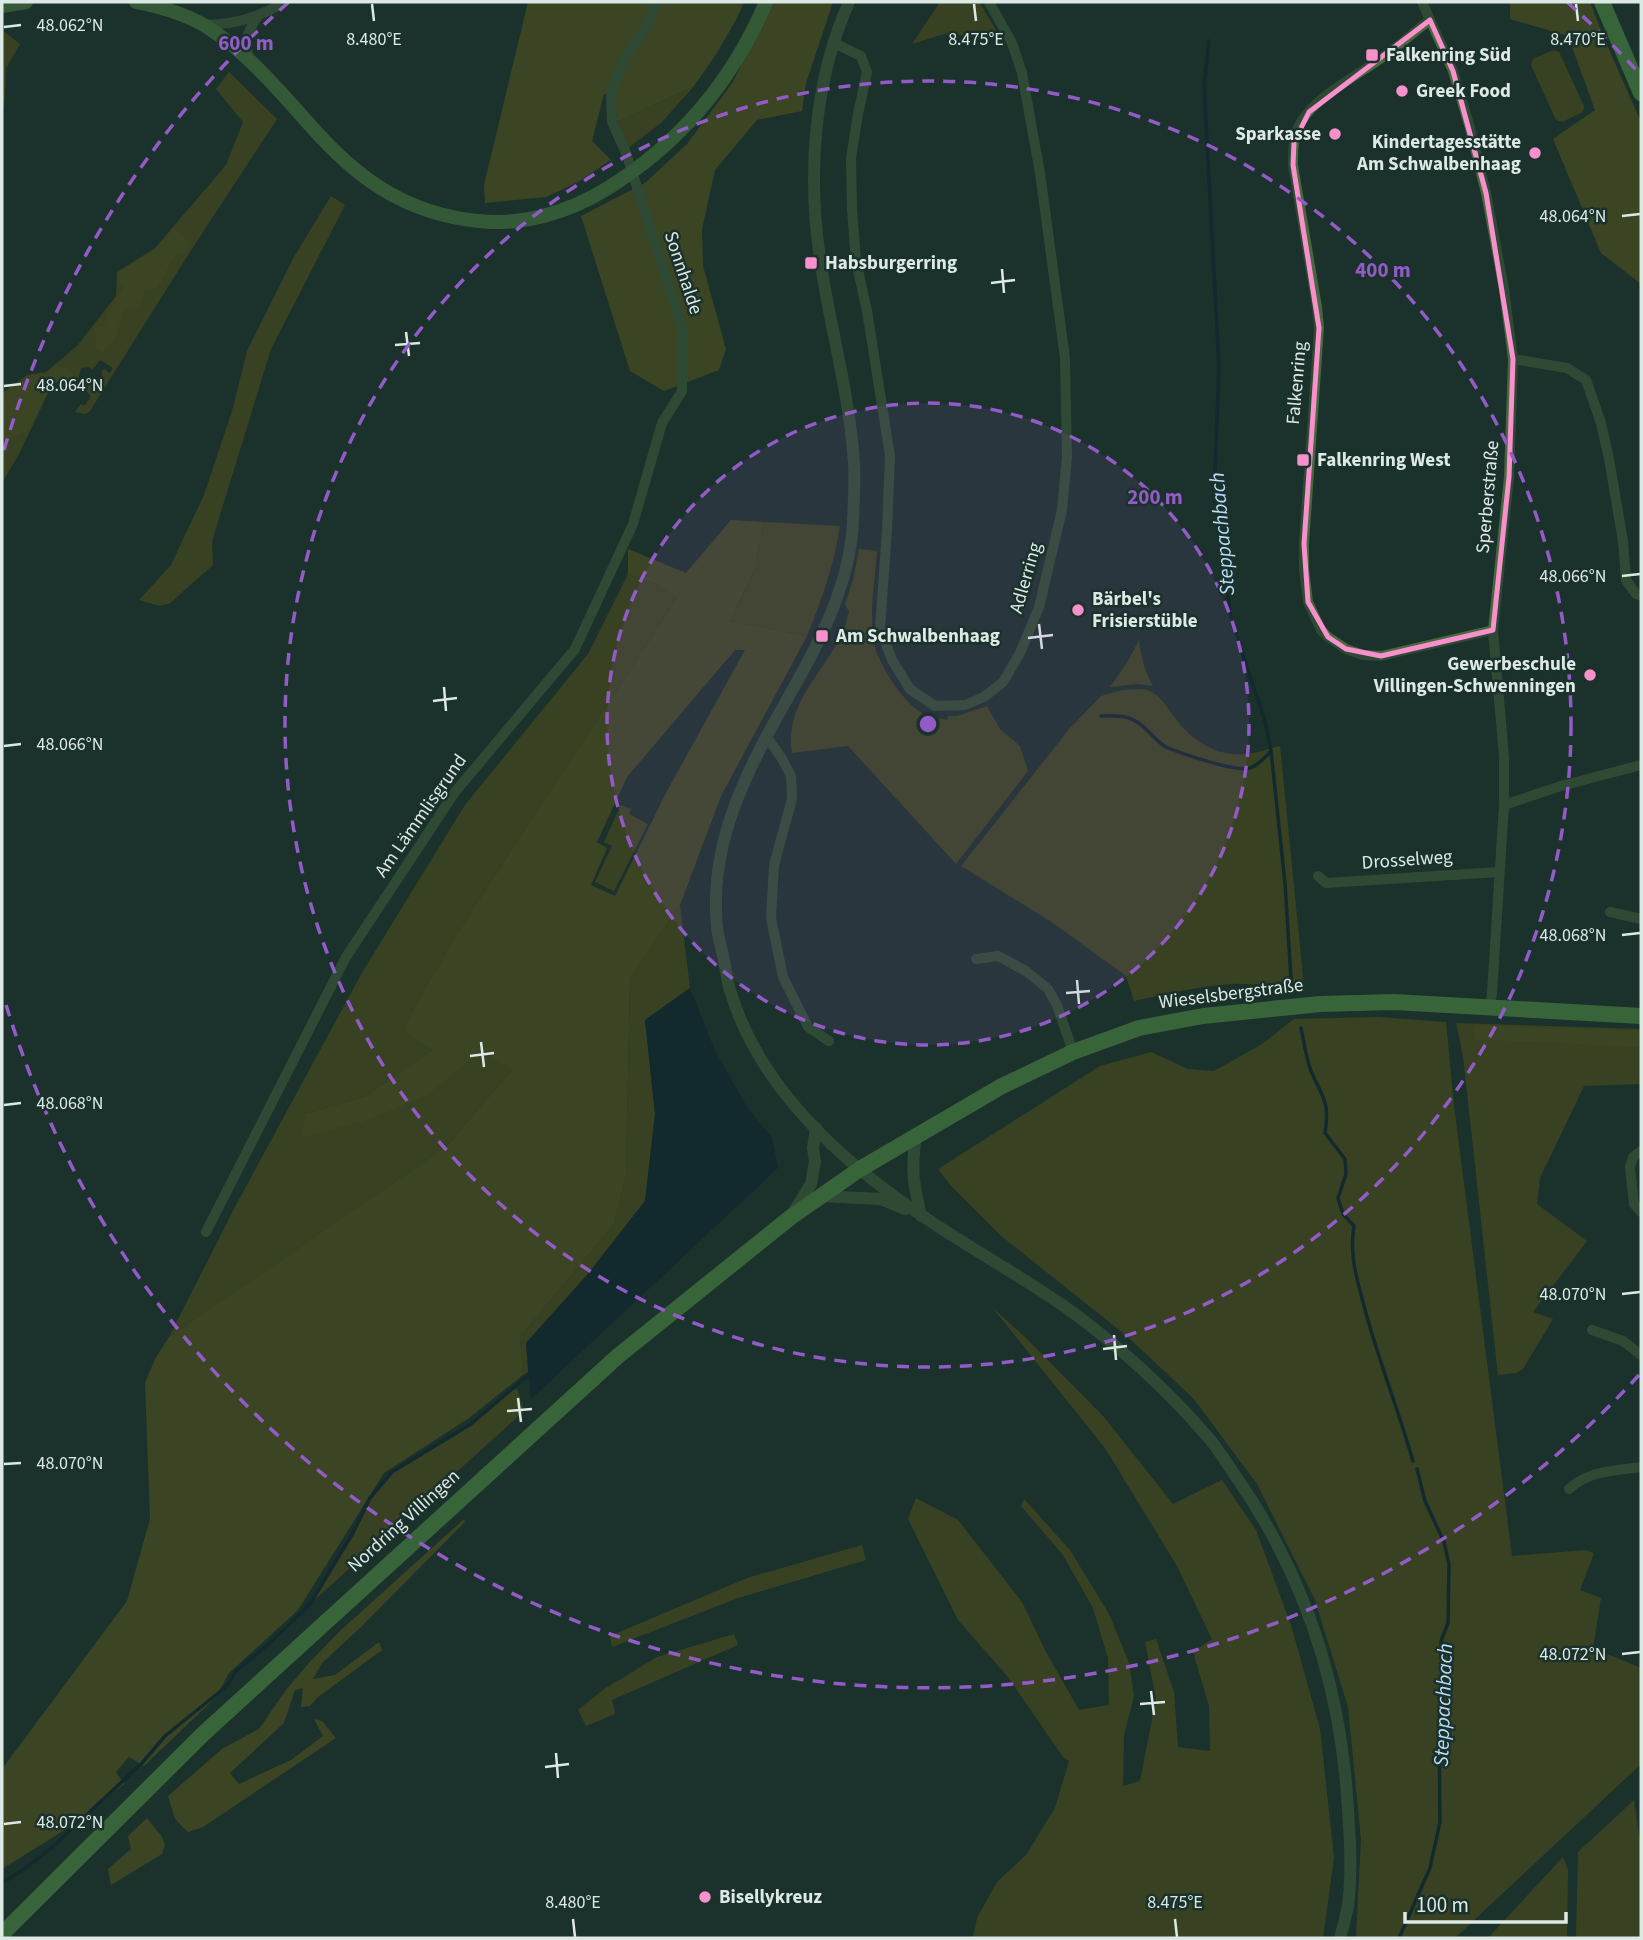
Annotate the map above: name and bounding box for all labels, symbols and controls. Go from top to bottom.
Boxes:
text: 48.062°N [37,13,103,38]
text: 8.480°E [346,27,402,52]
text: 8.475°E [948,27,1004,52]
text: 8.470°E [1550,27,1606,52]
text: 600 m [218,28,274,58]
place label: Falkenring Süd [1386,42,1511,69]
marker: Falkenring Süd [1364,47,1380,63]
place label: Greek Food [1416,78,1511,105]
marker: Greek Food [1394,83,1410,99]
place label: Sparkasse [1235,121,1321,148]
marker: Sparkasse [1327,126,1343,142]
place label: Kindertagesstätte Am Schwalbenhaag [1356,129,1521,178]
marker: Kindertagesstätte Am Schwalbenhaag [1527,145,1543,161]
text: 48.064°N [1540,204,1606,229]
street label: Sonnhalde [657,228,709,318]
place label: Habsburgerring [825,250,957,277]
marker: Habsburgerring [803,255,819,271]
text: 400 m [1355,255,1411,285]
street label: Falkenring [1280,340,1314,426]
text: 48.064°N [37,373,103,398]
street label: Sperberstraße [1470,439,1506,555]
place label: Falkenring West [1317,447,1451,474]
marker: Falkenring West [1295,452,1311,468]
water label: Steppachbach [1202,471,1242,597]
text: 200 m [1127,482,1183,512]
street label: Adlerring [1003,539,1049,617]
text: 48.066°N [1540,564,1606,589]
place label: Bärbel's Frisierstüble [1092,586,1198,635]
marker: Bärbel's Frisierstüble [1070,602,1086,618]
place label: Am Schwalbenhaag [835,623,1000,650]
marker: Am Schwalbenhaag [814,628,830,644]
place label: Gewerbeschule Villingen-Schwenningen [1373,651,1576,700]
marker: Gewerbeschule Villingen-Schwenningen [1582,667,1598,683]
centre of rings [916,712,940,736]
text: 48.066°N [37,732,103,757]
street label: Am Lämmlisgrund [368,749,474,883]
street label: Drosselweg [1361,843,1454,877]
text: 48.068°N [1540,923,1606,948]
street label: Wieselsbergstraße [1157,972,1305,1016]
text: 48.068°N [37,1091,103,1116]
text: 48.070°N [1540,1282,1606,1307]
text: 48.070°N [37,1451,103,1476]
street label: Nordring Villingen [342,1463,466,1579]
text: 48.072°N [1540,1642,1606,1667]
water label: Steppachbach [1426,1643,1460,1767]
text: 48.072°N [37,1810,103,1835]
scale bar [1405,1881,1566,1925]
place label: Bisellykreuz [719,1884,822,1911]
marker: Bisellykreuz [697,1889,713,1905]
text: 8.480°E [545,1890,601,1915]
text: 8.475°E [1147,1890,1203,1915]
text: 100 m [1416,1890,1469,1920]

